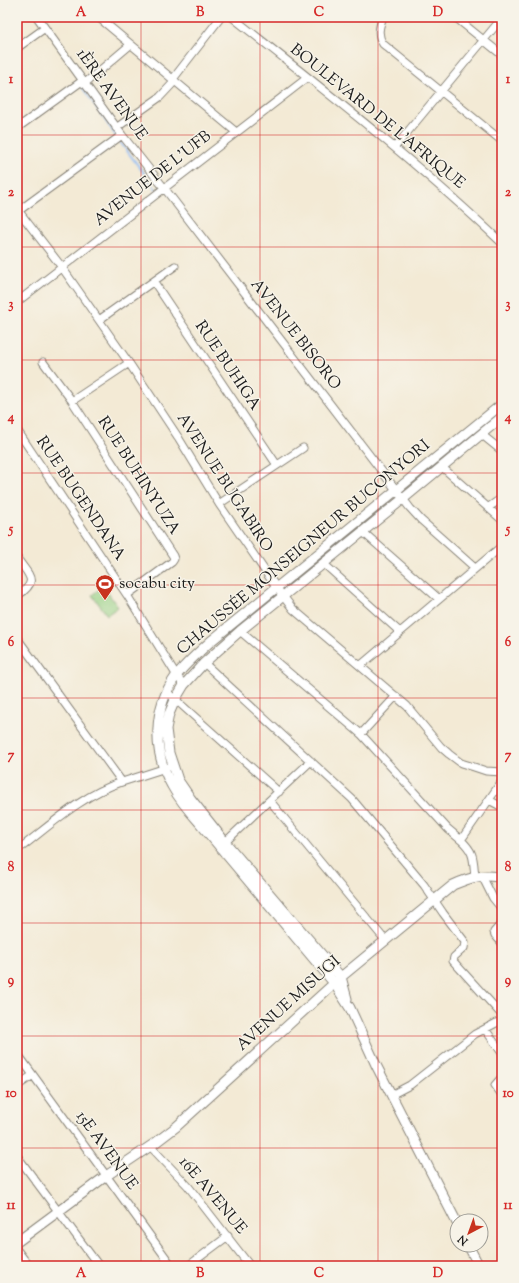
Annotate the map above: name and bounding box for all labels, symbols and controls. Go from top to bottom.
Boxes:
text: A [76,4,87,22]
text: B [196,4,205,22]
text: C [314,4,324,22]
text: D [433,4,443,22]
street label: BOULEVARD DE L'AFRIQUE [285,39,470,195]
street label: 1ÈRE AVENUE [70,44,152,146]
text: 1 [9,71,14,89]
text: 1 [506,71,511,89]
street label: AVENUE DE L'UFB [89,126,217,232]
text: 2 [8,184,15,202]
text: 2 [505,184,512,202]
street label: AVENUE BISORO [244,275,346,395]
text: 3 [8,296,14,314]
text: 3 [505,296,511,314]
street label: RUE BUHIGA [188,317,266,415]
text: 4 [7,409,15,427]
street label: AVENUE BUGABIRO [170,409,278,557]
text: 4 [504,409,512,427]
street label: RUE BUHINYUZA [91,412,185,540]
street label: RUE BUGENDANA [30,432,130,566]
street label: CHAUSSÉE MONSEIGNEUR BUCONYORI [172,435,436,661]
text: 5 [8,521,14,539]
text: 5 [505,521,511,539]
sports icon: socabu city [94,573,116,601]
place label: socabu city [119,573,195,596]
text: 6 [8,634,15,652]
text: 6 [505,634,512,652]
text: 7 [8,747,15,765]
text: 7 [505,747,512,765]
text: 8 [8,859,15,877]
text: 8 [505,859,512,877]
street label: AVENUE MISUGI [232,951,346,1057]
text: 9 [8,972,15,990]
text: 9 [505,972,512,990]
text: 10 [5,1085,17,1103]
text: 10 [502,1085,514,1103]
street label: 15E AVENUE [69,1107,143,1196]
street label: 16E AVENUE [173,1152,252,1240]
text: 11 [7,1197,16,1215]
text: 11 [504,1197,513,1215]
north arrow [449,1213,489,1253]
text: N [454,1231,472,1249]
text: A [76,1265,87,1283]
text: B [196,1265,205,1283]
text: C [314,1265,324,1283]
text: D [433,1265,443,1283]

